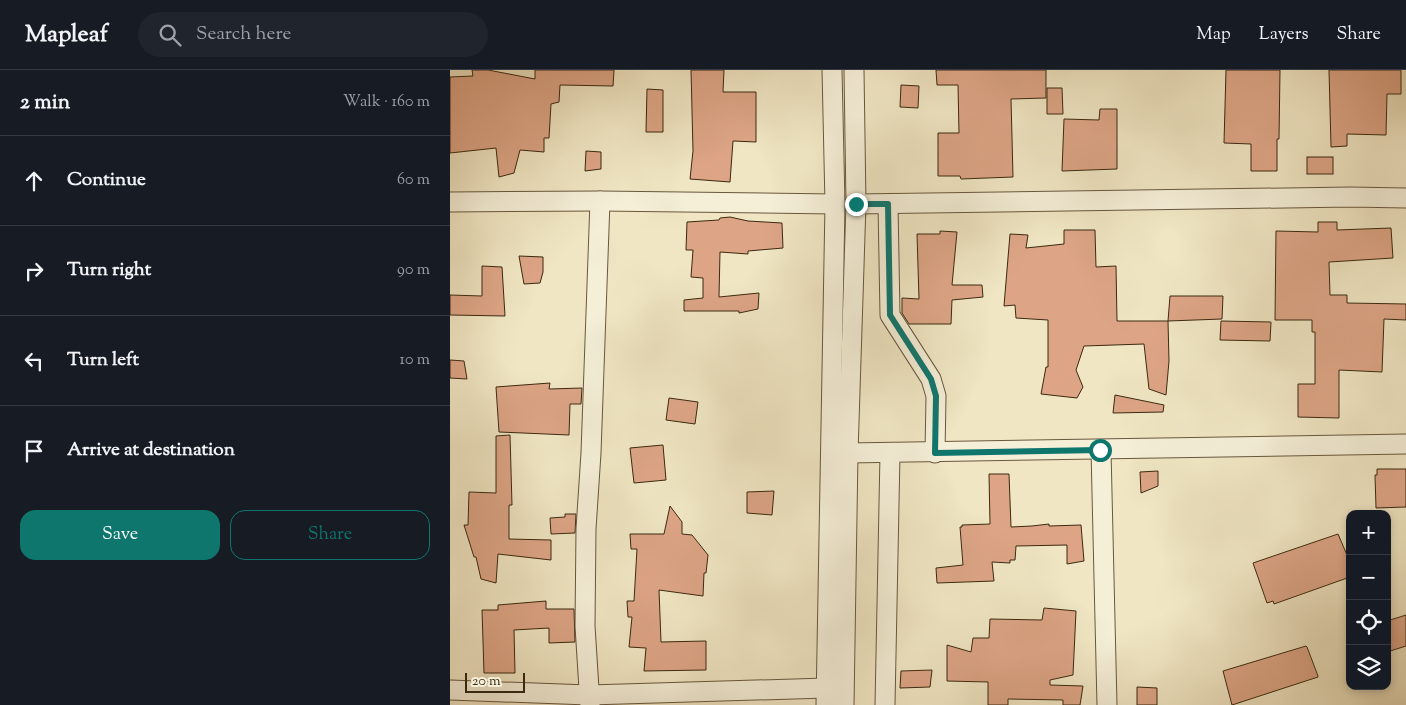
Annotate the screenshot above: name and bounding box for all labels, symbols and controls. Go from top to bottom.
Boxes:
search box [138,12,488,57]
text: Mapleaf [25,18,108,52]
icon: search [156,21,184,49]
text: Search here [196,21,291,48]
text: Map [1196,22,1231,48]
text: Layers [1259,22,1309,48]
text: Share [1337,22,1381,48]
text: 2 min [20,88,70,118]
text: Walk · 160 m [343,91,430,114]
icon: ahead [20,167,48,195]
text: Continue [67,167,146,194]
text: 60 m [397,169,430,192]
route end [845,193,868,216]
icon: right [20,257,48,285]
text: Turn right [67,257,151,284]
text: 90 m [397,259,430,282]
icon: left [20,347,48,375]
text: Turn left [67,347,139,374]
text: 10 m [400,349,430,372]
icon: arrive [20,437,48,465]
text: Arrive at destination [67,437,235,464]
route start [1089,439,1112,462]
button: Save [20,510,220,560]
button: Share [230,510,430,560]
map controls [1346,510,1391,690]
button: + [1346,510,1391,555]
button: − [1346,555,1391,600]
button: locate [1346,600,1391,645]
button: layers [1346,645,1391,690]
scale bar [465,670,525,693]
text: 20 m [472,672,501,692]

